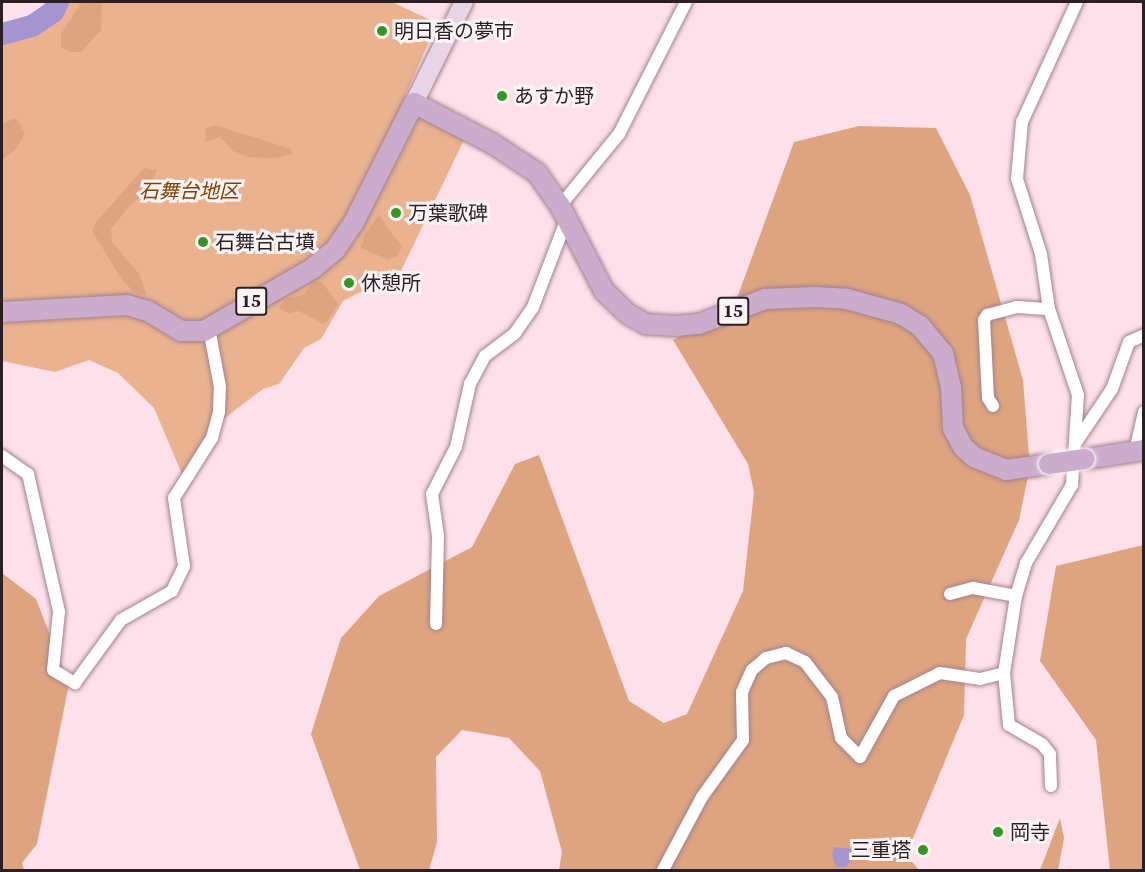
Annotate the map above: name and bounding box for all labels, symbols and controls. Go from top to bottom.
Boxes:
place label: 明日香の夢市 [394,19,514,43]
marker: 明日香の夢市 [375,24,389,38]
place label: あすか野 [514,84,594,108]
marker: あすか野 [495,89,509,103]
park label: 石舞台地区 [139,179,239,203]
place label: 万葉歌碑 [408,201,488,225]
marker: 万葉歌碑 [389,206,403,220]
place label: 石舞台古墳 [215,230,315,254]
marker: 石舞台古墳 [196,235,210,249]
place label: 休憩所 [361,271,421,295]
marker: 休憩所 [342,276,356,290]
road number: 15 [234,286,268,316]
road number: 15 [716,296,750,326]
place label: 岡寺 [1010,820,1050,844]
marker: 岡寺 [991,825,1005,839]
place label: 三重塔 [851,838,911,862]
marker: 三重塔 [916,843,930,857]

